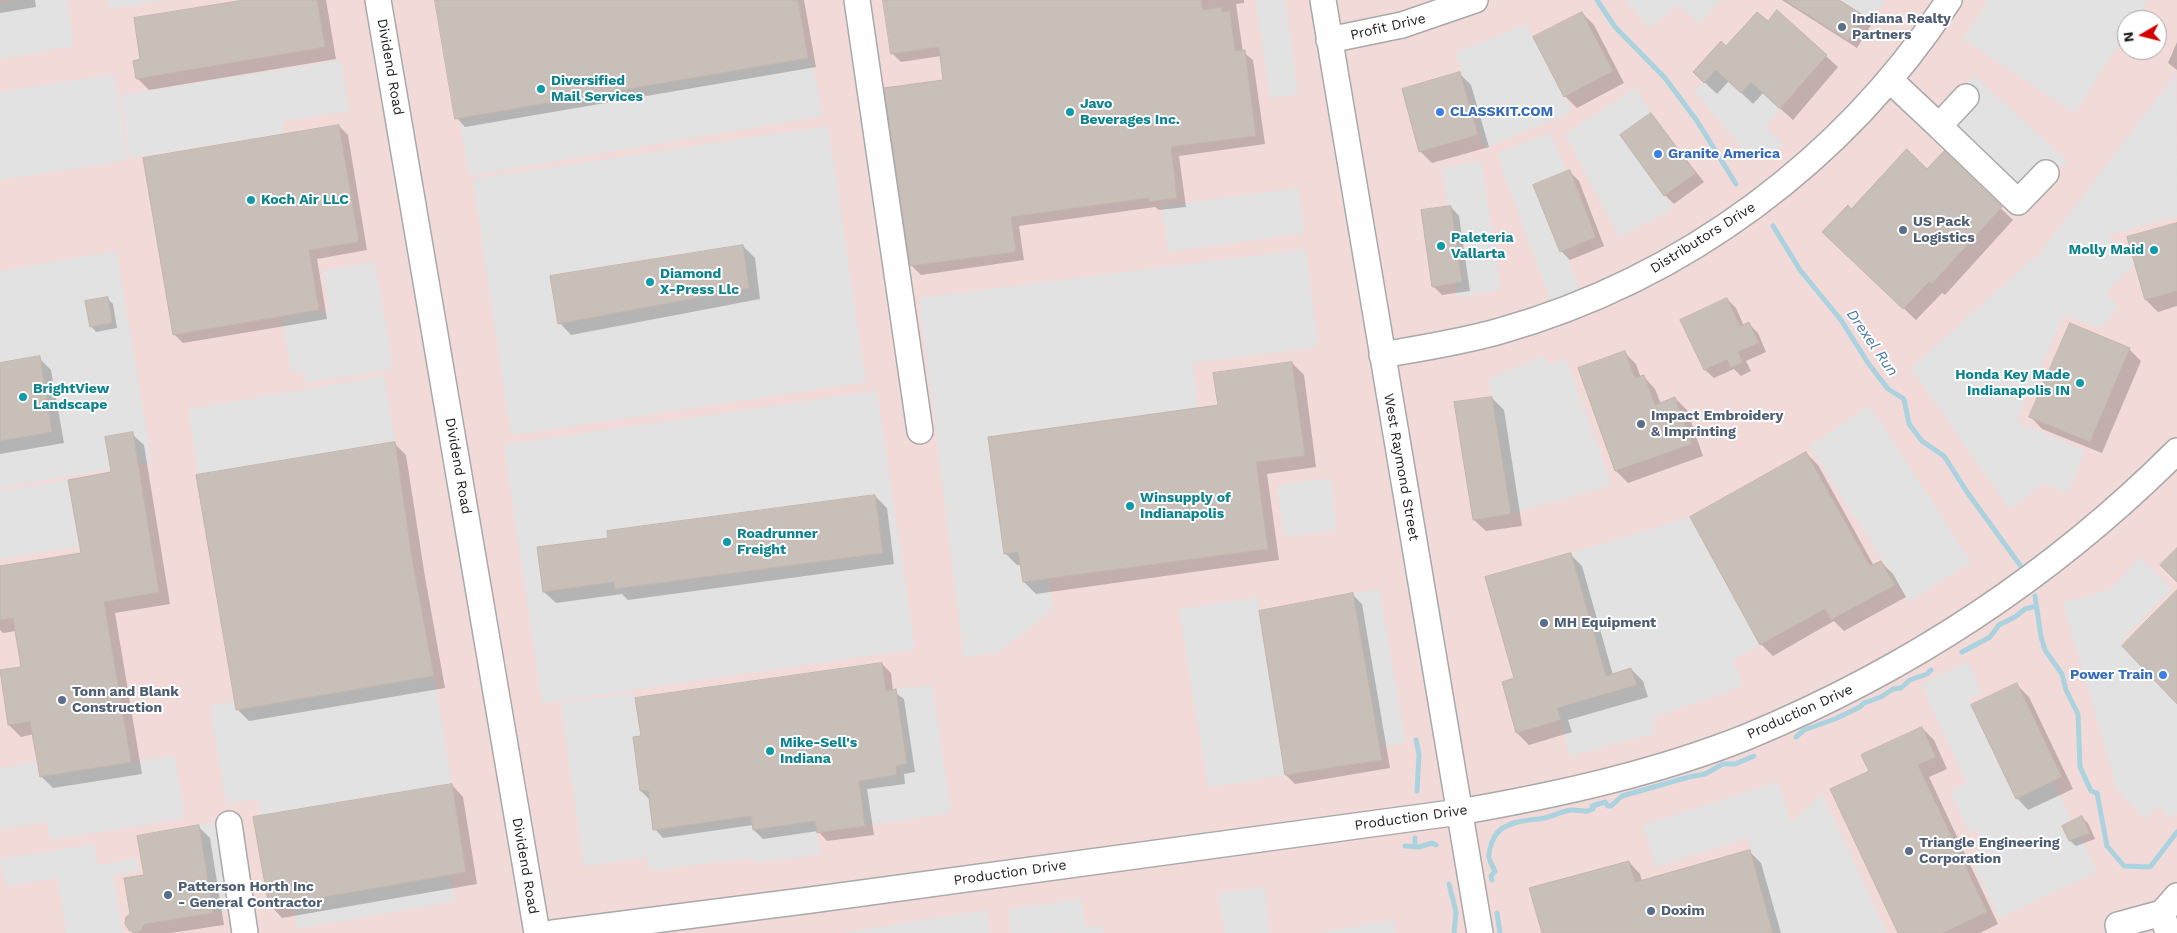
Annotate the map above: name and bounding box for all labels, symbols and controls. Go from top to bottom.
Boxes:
street label: Profit Drive [1349,10,1427,44]
north arrow [2117,10,2167,60]
place label: Indiana Realty Partners [1852,11,1951,44]
street label: Dividend Road [373,17,407,117]
marker: Indiana Realty Partners [1836,21,1848,33]
text: N [2119,31,2137,43]
place label: Diversified Mail Services [551,73,643,105]
marker: Diversified Mail Services [535,83,547,95]
place label: Javo Beverages Inc. [1080,96,1180,128]
place label: CLASSKIT.COM [1450,104,1553,120]
marker: Javo Beverages Inc. [1064,106,1076,118]
marker: CLASSKIT.COM [1434,106,1446,118]
place label: Granite America [1668,146,1780,162]
marker: Granite America [1652,148,1664,160]
place label: Koch Air LLC [261,192,349,208]
marker: Koch Air LLC [245,194,257,206]
street label: Distributors Drive [1647,199,1759,277]
place label: US Pack Logistics [1913,214,1975,246]
marker: US Pack Logistics [1897,224,1909,236]
place label: Paleteria Vallarta [1451,230,1513,262]
marker: Paleteria Vallarta [1435,240,1447,252]
place label: Molly Maid [2068,242,2144,258]
marker: Molly Maid [2148,244,2160,256]
place label: Diamond X-Press Llc [660,266,739,298]
marker: Diamond X-Press Llc [644,276,656,288]
water label: Drexel Run [1842,306,1902,380]
place label: Honda Key Made Indianapolis IN [1955,367,2070,400]
marker: Honda Key Made Indianapolis IN [2074,377,2086,389]
place label: BrightView Landscape [33,381,109,414]
marker: BrightView Landscape [17,391,29,403]
street label: West Raymond Street [1380,392,1422,542]
place label: Impact Embroidery & Imprinting [1651,408,1783,441]
street label: Dividend Road [441,416,475,516]
marker: Impact Embroidery & Imprinting [1635,418,1647,430]
place label: Winsupply of Indianapolis [1140,490,1231,522]
marker: Winsupply of Indianapolis [1124,500,1136,512]
place label: Roadrunner Freight [737,526,818,558]
marker: Roadrunner Freight [721,536,733,548]
place label: MH Equipment [1554,615,1656,631]
marker: MH Equipment [1538,617,1550,629]
place label: Power Train [2070,667,2153,683]
marker: Power Train [2157,669,2169,681]
street label: Production Drive [1745,681,1855,743]
place label: Tonn and Blank Construction [72,684,179,716]
marker: Tonn and Blank Construction [56,694,68,706]
place label: Mike-Sell's Indiana [780,735,857,768]
marker: Mike-Sell's Indiana [764,745,776,757]
street label: Production Drive [1353,802,1469,834]
street label: Dividend Road [508,816,542,916]
place label: Triangle Engineering Corporation [1919,835,2060,868]
marker: Triangle Engineering Corporation [1903,845,1915,857]
street label: Production Drive [952,857,1068,889]
place label: Patterson Horth Inc - General Contractor [178,879,322,912]
marker: Patterson Horth Inc - General Contractor [162,889,174,901]
place label: Doxim [1661,903,1705,919]
marker: Doxim [1645,905,1657,917]

